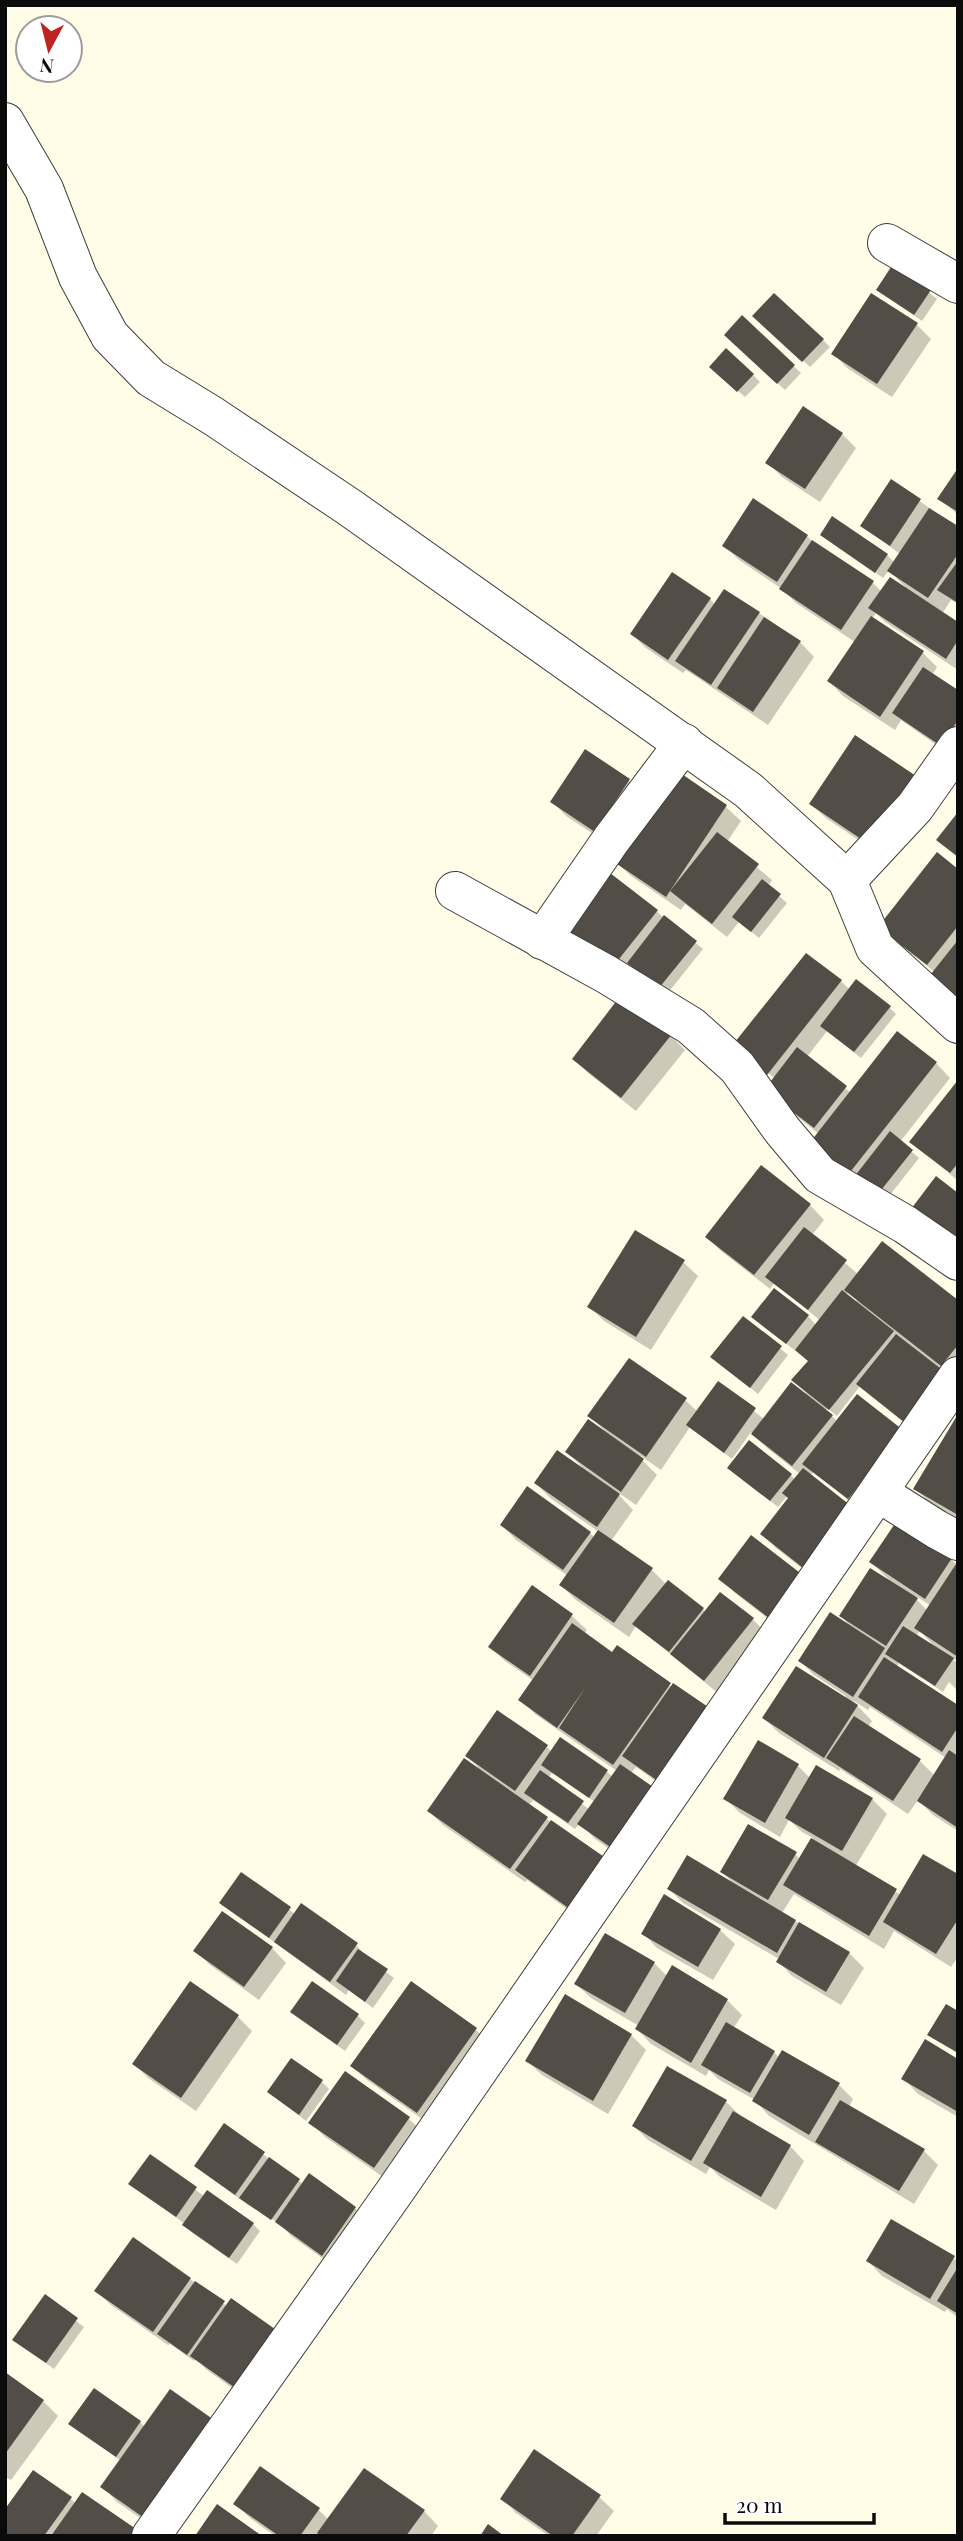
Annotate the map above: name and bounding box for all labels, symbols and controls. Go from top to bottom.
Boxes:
north arrow [14,14,84,84]
text: N [38,53,55,81]
scale bar [725,2482,874,2526]
text: 20 m [736,2490,783,2518]

